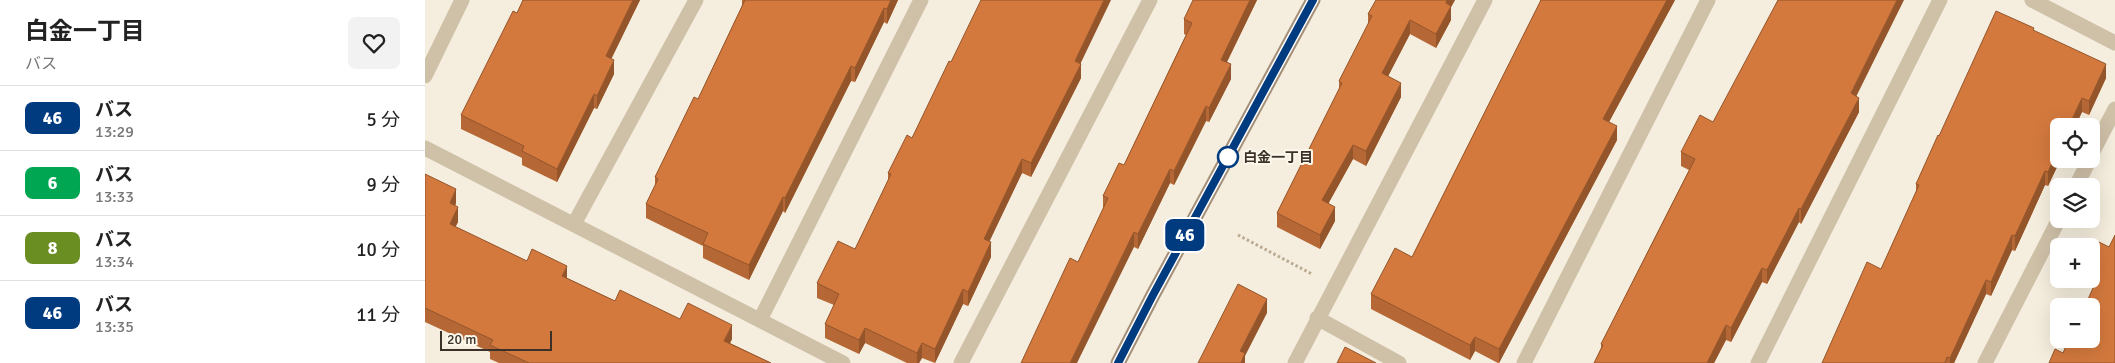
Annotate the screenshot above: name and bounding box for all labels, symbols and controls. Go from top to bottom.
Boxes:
text: 白金一丁目 [25,16,145,46]
button: heart [348,17,400,69]
text: バス [25,54,57,74]
text: バス [95,98,133,122]
text: 46 [43,107,62,129]
text: 5 分 [367,108,400,132]
map controls [2050,118,2100,348]
button: locate [2050,118,2100,168]
text: 13:29 [95,122,134,142]
marker: 白金一丁目 [1217,146,1239,168]
place label: 白金一丁目 [1243,149,1313,166]
text: バス [95,163,133,187]
text: 6 [48,172,57,194]
text: 9 分 [367,173,400,197]
button: layers [2050,178,2100,228]
text: 13:33 [95,187,134,207]
line badge: 46 [1163,219,1207,251]
text: 46 [1175,224,1195,246]
text: バス [95,228,133,252]
text: 8 [48,237,57,259]
text: 10 分 [356,238,400,262]
button: + [2050,238,2100,288]
text: 13:34 [95,252,134,272]
text: バス [95,293,133,317]
button: − [2050,298,2100,348]
text: 46 [43,302,62,324]
text: 11 分 [356,303,400,327]
text: 13:35 [95,317,134,337]
scale bar [440,328,553,351]
text: 20 m [447,331,476,348]

